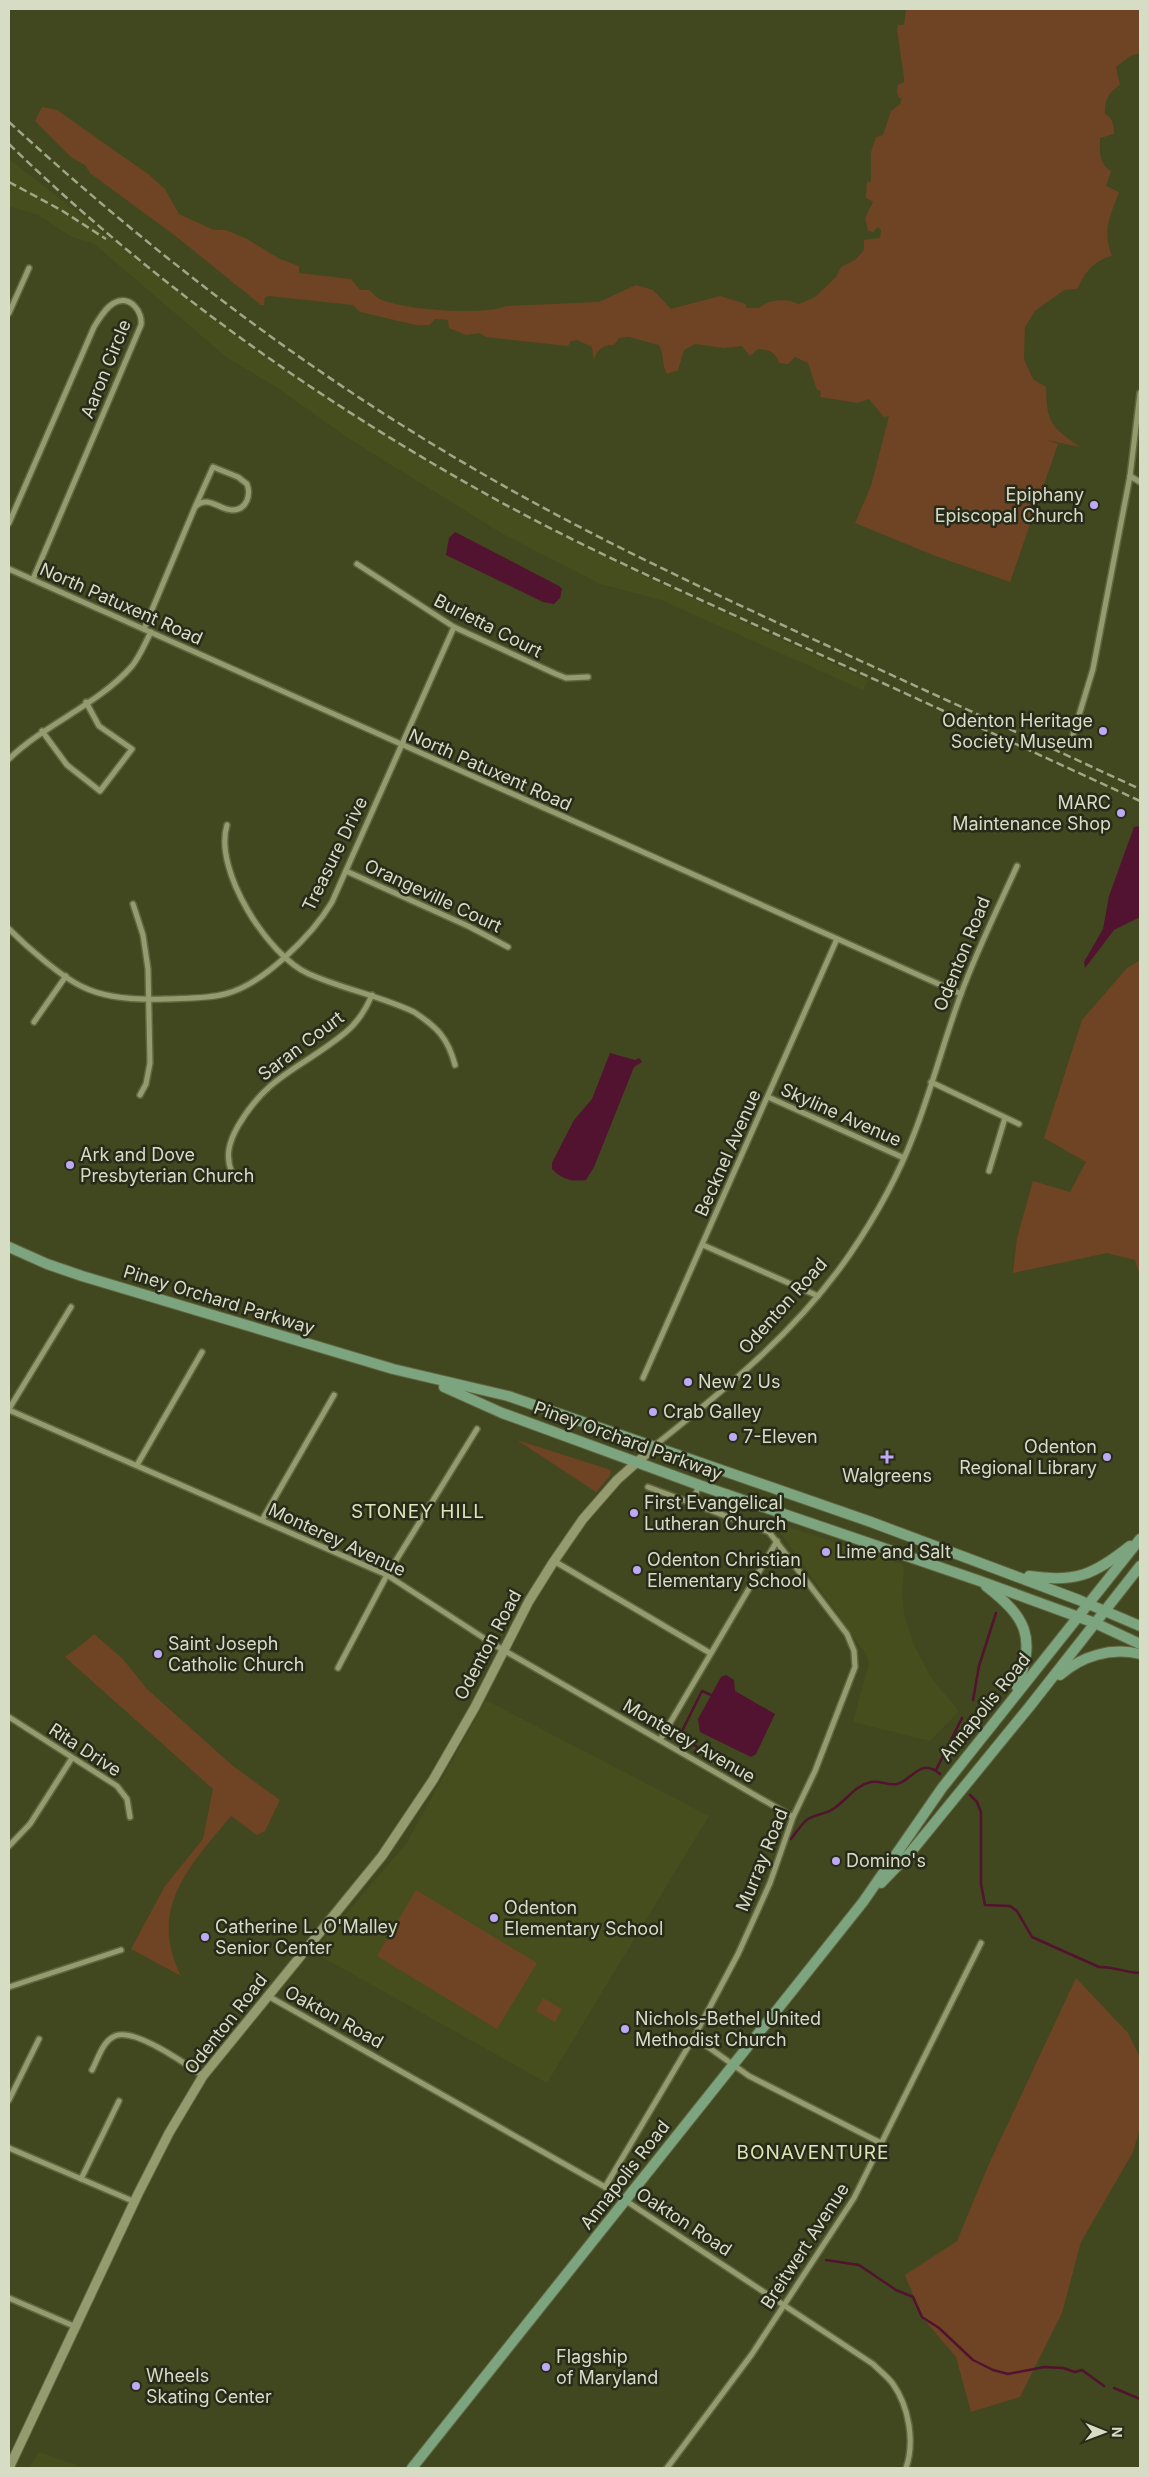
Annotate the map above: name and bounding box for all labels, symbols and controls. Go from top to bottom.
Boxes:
street label: Aaron Circle [76,316,135,421]
place label: Epiphany Episcopal Church [935,484,1084,526]
marker: Epiphany Episcopal Church [1088,499,1100,511]
street label: North Patuxent Road [37,558,206,649]
street label: Burletta Court [431,589,546,662]
place label: Odenton Heritage Society Museum [942,710,1093,752]
street label: North Patuxent Road [406,724,575,815]
marker: Odenton Heritage Society Museum [1097,725,1109,737]
place label: MARC Maintenance Shop [952,792,1111,834]
street label: Treasure Drive [298,793,371,914]
marker: MARC Maintenance Shop [1115,807,1127,819]
street label: Orangeville Court [361,855,505,937]
street label: Odenton Road [929,894,994,1014]
street label: Saran Court [254,1007,348,1085]
street label: Skyline Avenue [778,1079,905,1151]
street label: Becknel Avenue [690,1086,765,1219]
place label: Ark and Dove Presbyterian Church [80,1144,254,1186]
marker: Ark and Dove Presbyterian Church [64,1159,76,1171]
street label: Odenton Road [734,1253,831,1358]
street label: Piney Orchard Parkway [121,1260,317,1339]
place label: New 2 Us [698,1371,780,1392]
marker: New 2 Us [682,1376,694,1388]
street label: Piney Orchard Parkway [531,1397,725,1484]
place label: Crab Galley [663,1401,762,1422]
marker: Crab Galley [647,1406,659,1418]
place label: 7-Eleven [743,1426,818,1447]
marker: 7-Eleven [727,1431,739,1443]
place label: Odenton Regional Library [959,1436,1097,1478]
marker: Walgreens [881,1451,893,1463]
marker: Odenton Regional Library [1101,1451,1113,1463]
place label: Walgreens [842,1465,932,1486]
place label: First Evangelical Lutheran Church [644,1492,786,1534]
street label: Monterey Avenue [265,1499,409,1581]
district label: STONEY HILL [351,1500,485,1523]
marker: First Evangelical Lutheran Church [628,1507,640,1519]
place label: Lime and Salt [836,1541,951,1562]
marker: Lime and Salt [820,1546,832,1558]
place label: Odenton Christian Elementary School [647,1549,806,1591]
marker: Odenton Christian Elementary School [631,1564,643,1576]
street label: Odenton Road [450,1586,525,1703]
place label: Saint Joseph Catholic Church [168,1633,305,1675]
marker: Saint Joseph Catholic Church [152,1648,164,1660]
street label: Annapolis Road [935,1649,1034,1765]
street label: Monterey Avenue [620,1694,759,1787]
street label: Rita Drive [45,1719,125,1781]
street label: Murray Road [731,1805,792,1914]
place label: Domino's [846,1850,926,1871]
marker: Domino's [830,1855,842,1867]
place label: Odenton Elementary School [504,1897,663,1939]
marker: Odenton Elementary School [488,1912,500,1924]
place label: Catherine L. O'Malley Senior Center [215,1916,398,1958]
marker: Catherine L. O'Malley Senior Center [199,1931,211,1943]
street label: Odenton Road [180,1969,271,2078]
street label: Oakton Road [281,1981,387,2052]
place label: Nichols-Bethel United Methodist Church [635,2008,821,2050]
marker: Nichols-Bethel United Methodist Church [619,2023,631,2035]
street label: Annapolis Road [576,2116,674,2233]
district label: BONAVENTURE [737,2141,889,2164]
street label: Breitwert Avenue [756,2179,853,2312]
street label: Oakton Road [633,2183,736,2260]
place label: Flagship of Maryland [556,2346,658,2388]
marker: Flagship of Maryland [540,2361,552,2373]
place label: Wheels Skating Center [146,2365,272,2407]
marker: Wheels Skating Center [130,2380,142,2392]
north arrow [1079,2407,1129,2457]
text: N [1109,2427,1126,2438]

